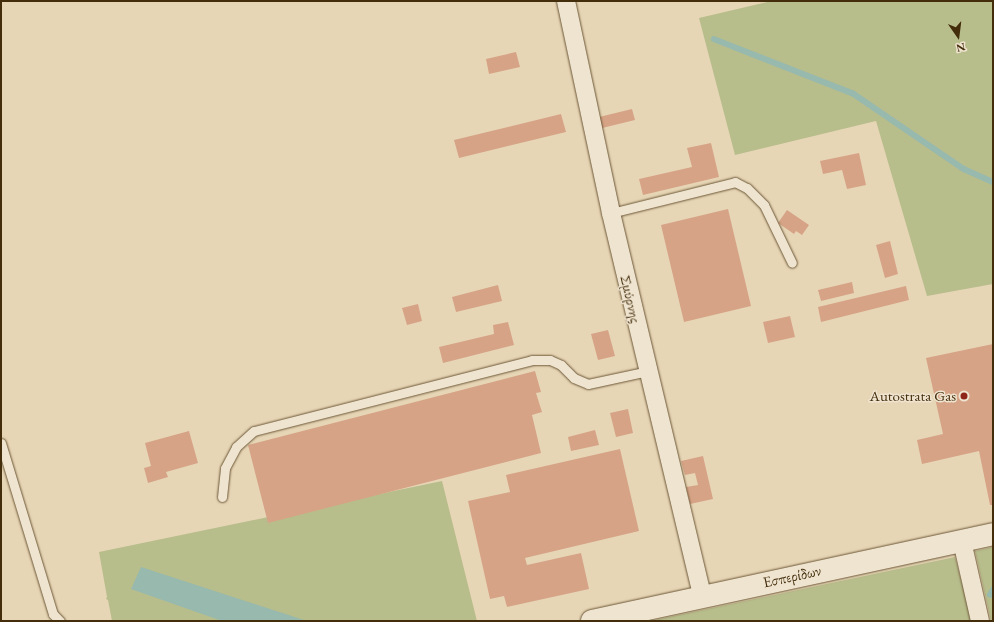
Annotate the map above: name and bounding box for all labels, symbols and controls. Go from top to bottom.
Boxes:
north arrow [938,16,978,56]
text: N [955,40,967,56]
street label: Σμύρνης [617,274,645,324]
place label: Autostrata Gas [870,387,956,405]
marker: Autostrata Gas [959,391,969,401]
street label: Εσπερίδων [761,561,823,591]

